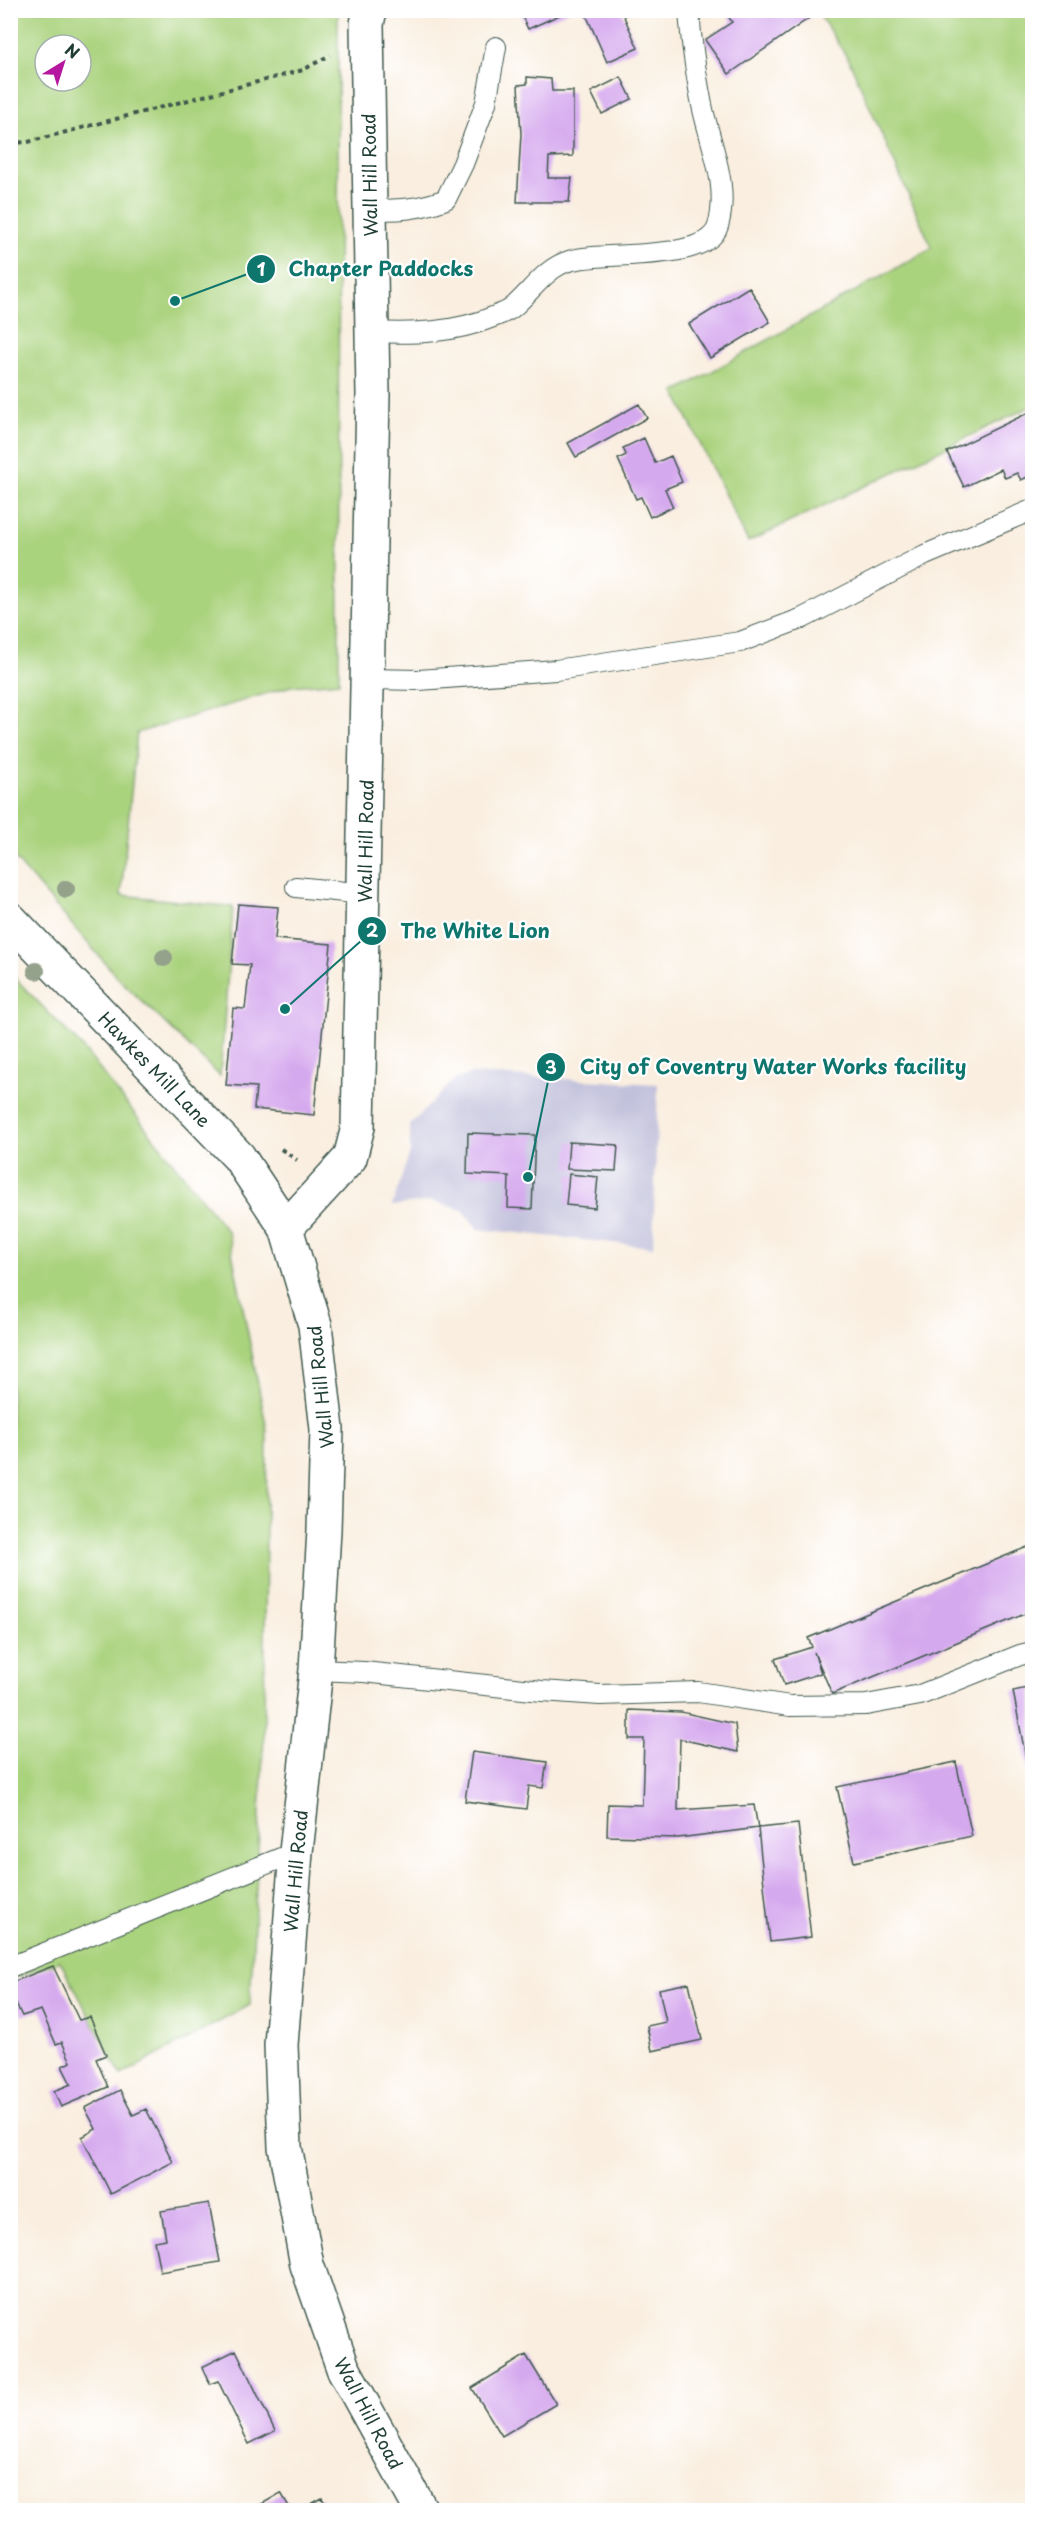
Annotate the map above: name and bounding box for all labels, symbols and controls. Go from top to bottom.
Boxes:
north arrow [33,33,93,93]
text: N [60,37,85,64]
street label: Wall Hill Road [354,113,384,237]
callout: Chapter Paddocks [246,250,486,288]
text: Chapter Paddocks [289,253,474,283]
text: 1 [257,255,266,282]
street label: Wall Hill Road [350,779,380,903]
callout: The White Lion [357,912,562,950]
text: The White Lion [400,915,550,945]
text: 2 [366,916,379,943]
street label: Hawkes Mill Lane [93,1005,217,1133]
callout: City of Coventry Water Works facility [536,1048,981,1086]
text: City of Coventry Water Works facility [580,1051,966,1081]
text: 3 [545,1053,557,1080]
street label: Wall Hill Road [300,1324,340,1450]
street label: Wall Hill Road [276,1808,314,1934]
street label: Wall Hill Road [328,2352,410,2474]

